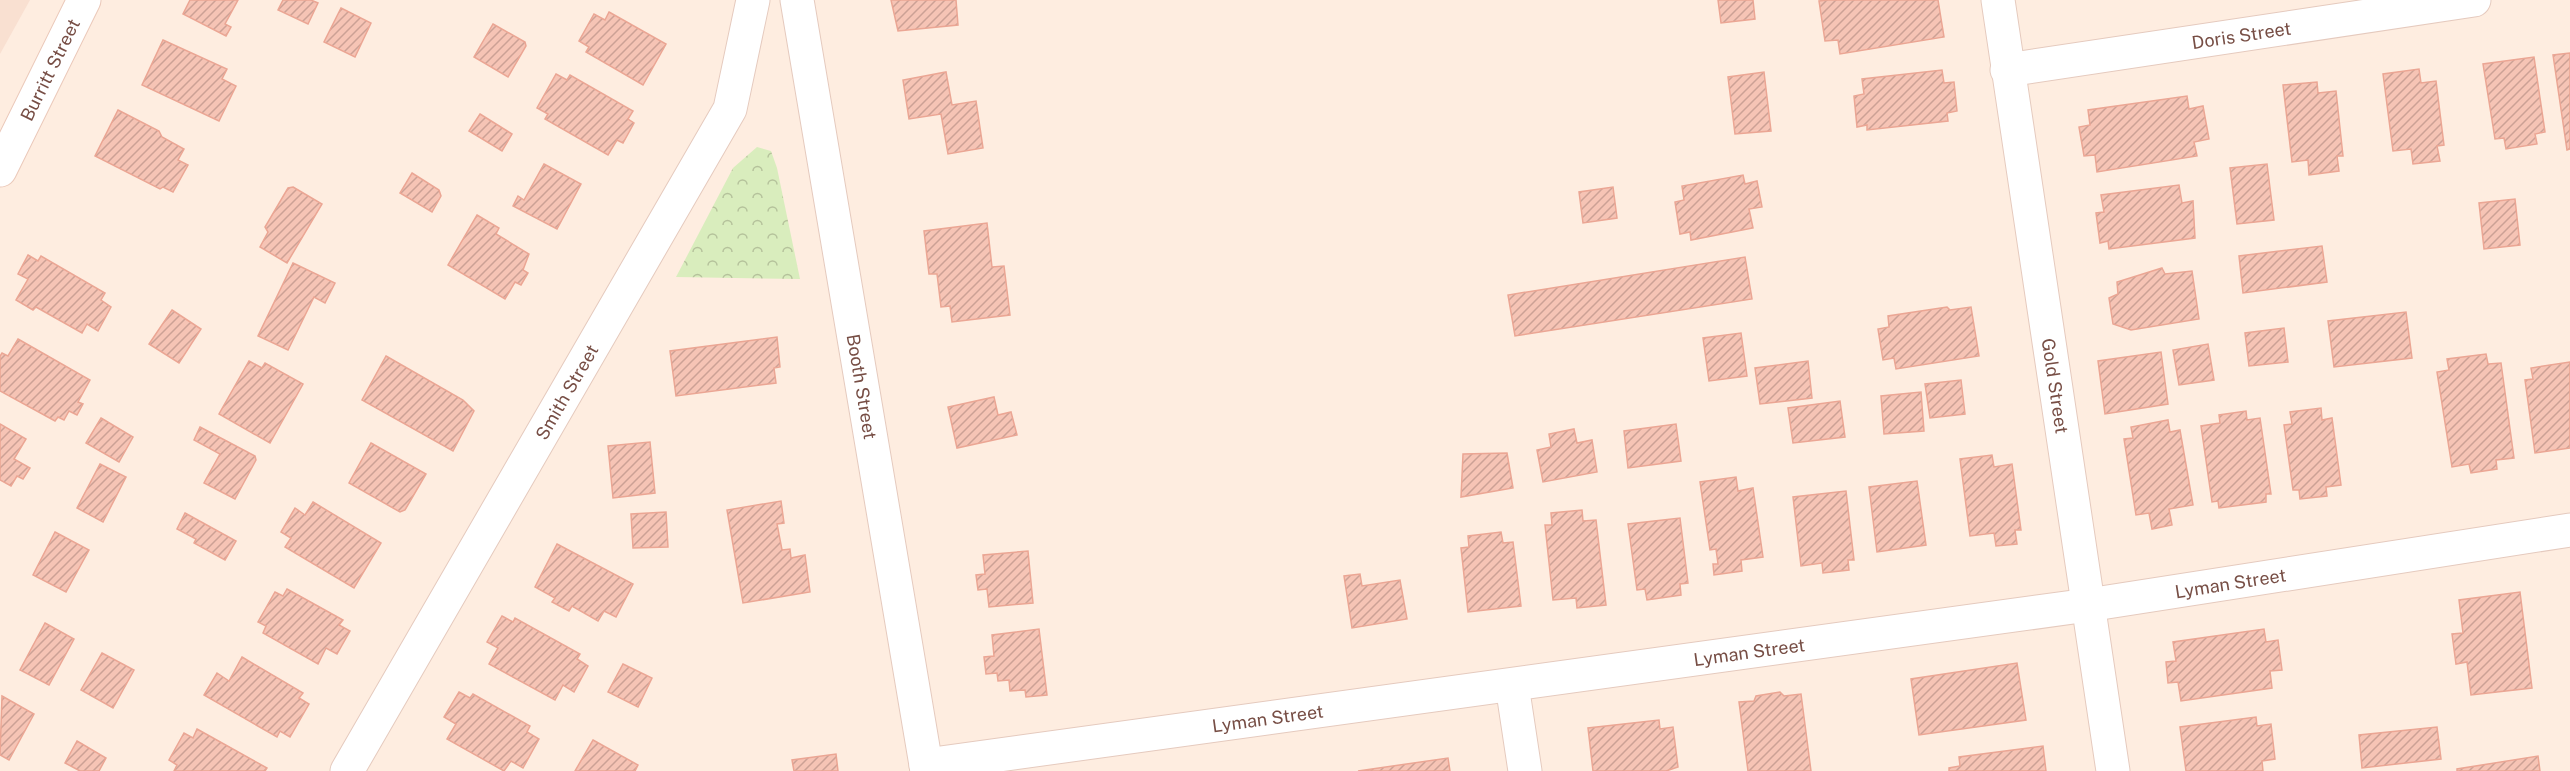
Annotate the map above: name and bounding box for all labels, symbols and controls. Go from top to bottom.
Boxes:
street label: Burritt Street [16,15,84,124]
street label: Doris Street [2190,17,2293,53]
street label: Booth Street [843,332,881,441]
street label: Gold Street [2038,337,2073,435]
street label: Smith Street [531,341,602,443]
street label: Lyman Street [2173,564,2287,602]
street label: Lyman Street [1692,634,1806,670]
street label: Lyman Street [1211,700,1325,736]

